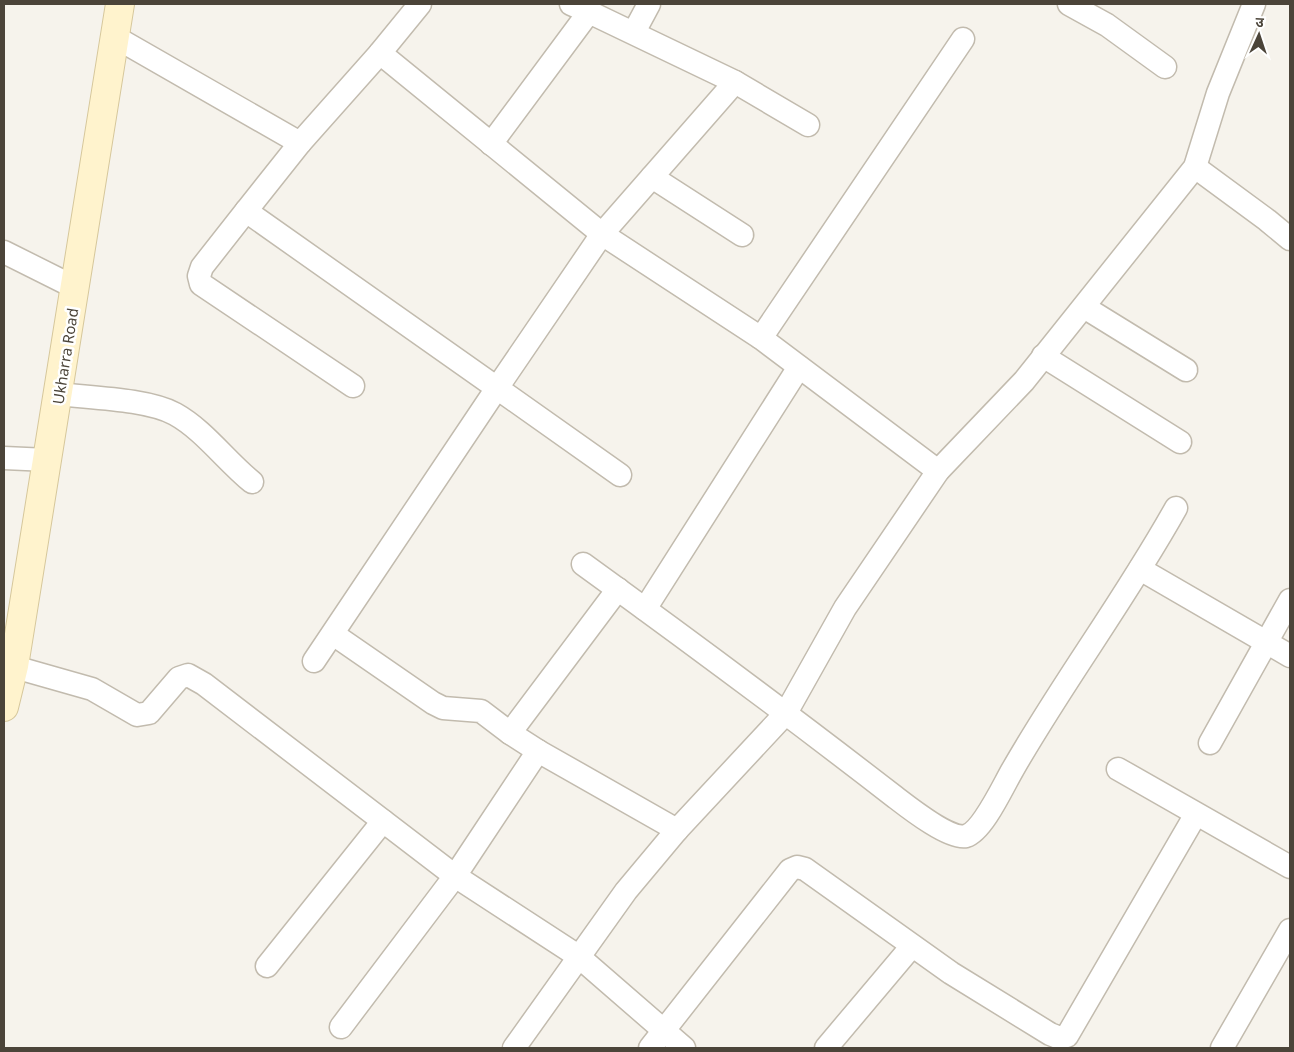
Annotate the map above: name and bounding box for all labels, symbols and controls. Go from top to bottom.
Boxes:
north arrow [1234,10,1284,60]
text: उ [1255,12,1265,31]
street label: Ukharra Road [48,306,82,406]

